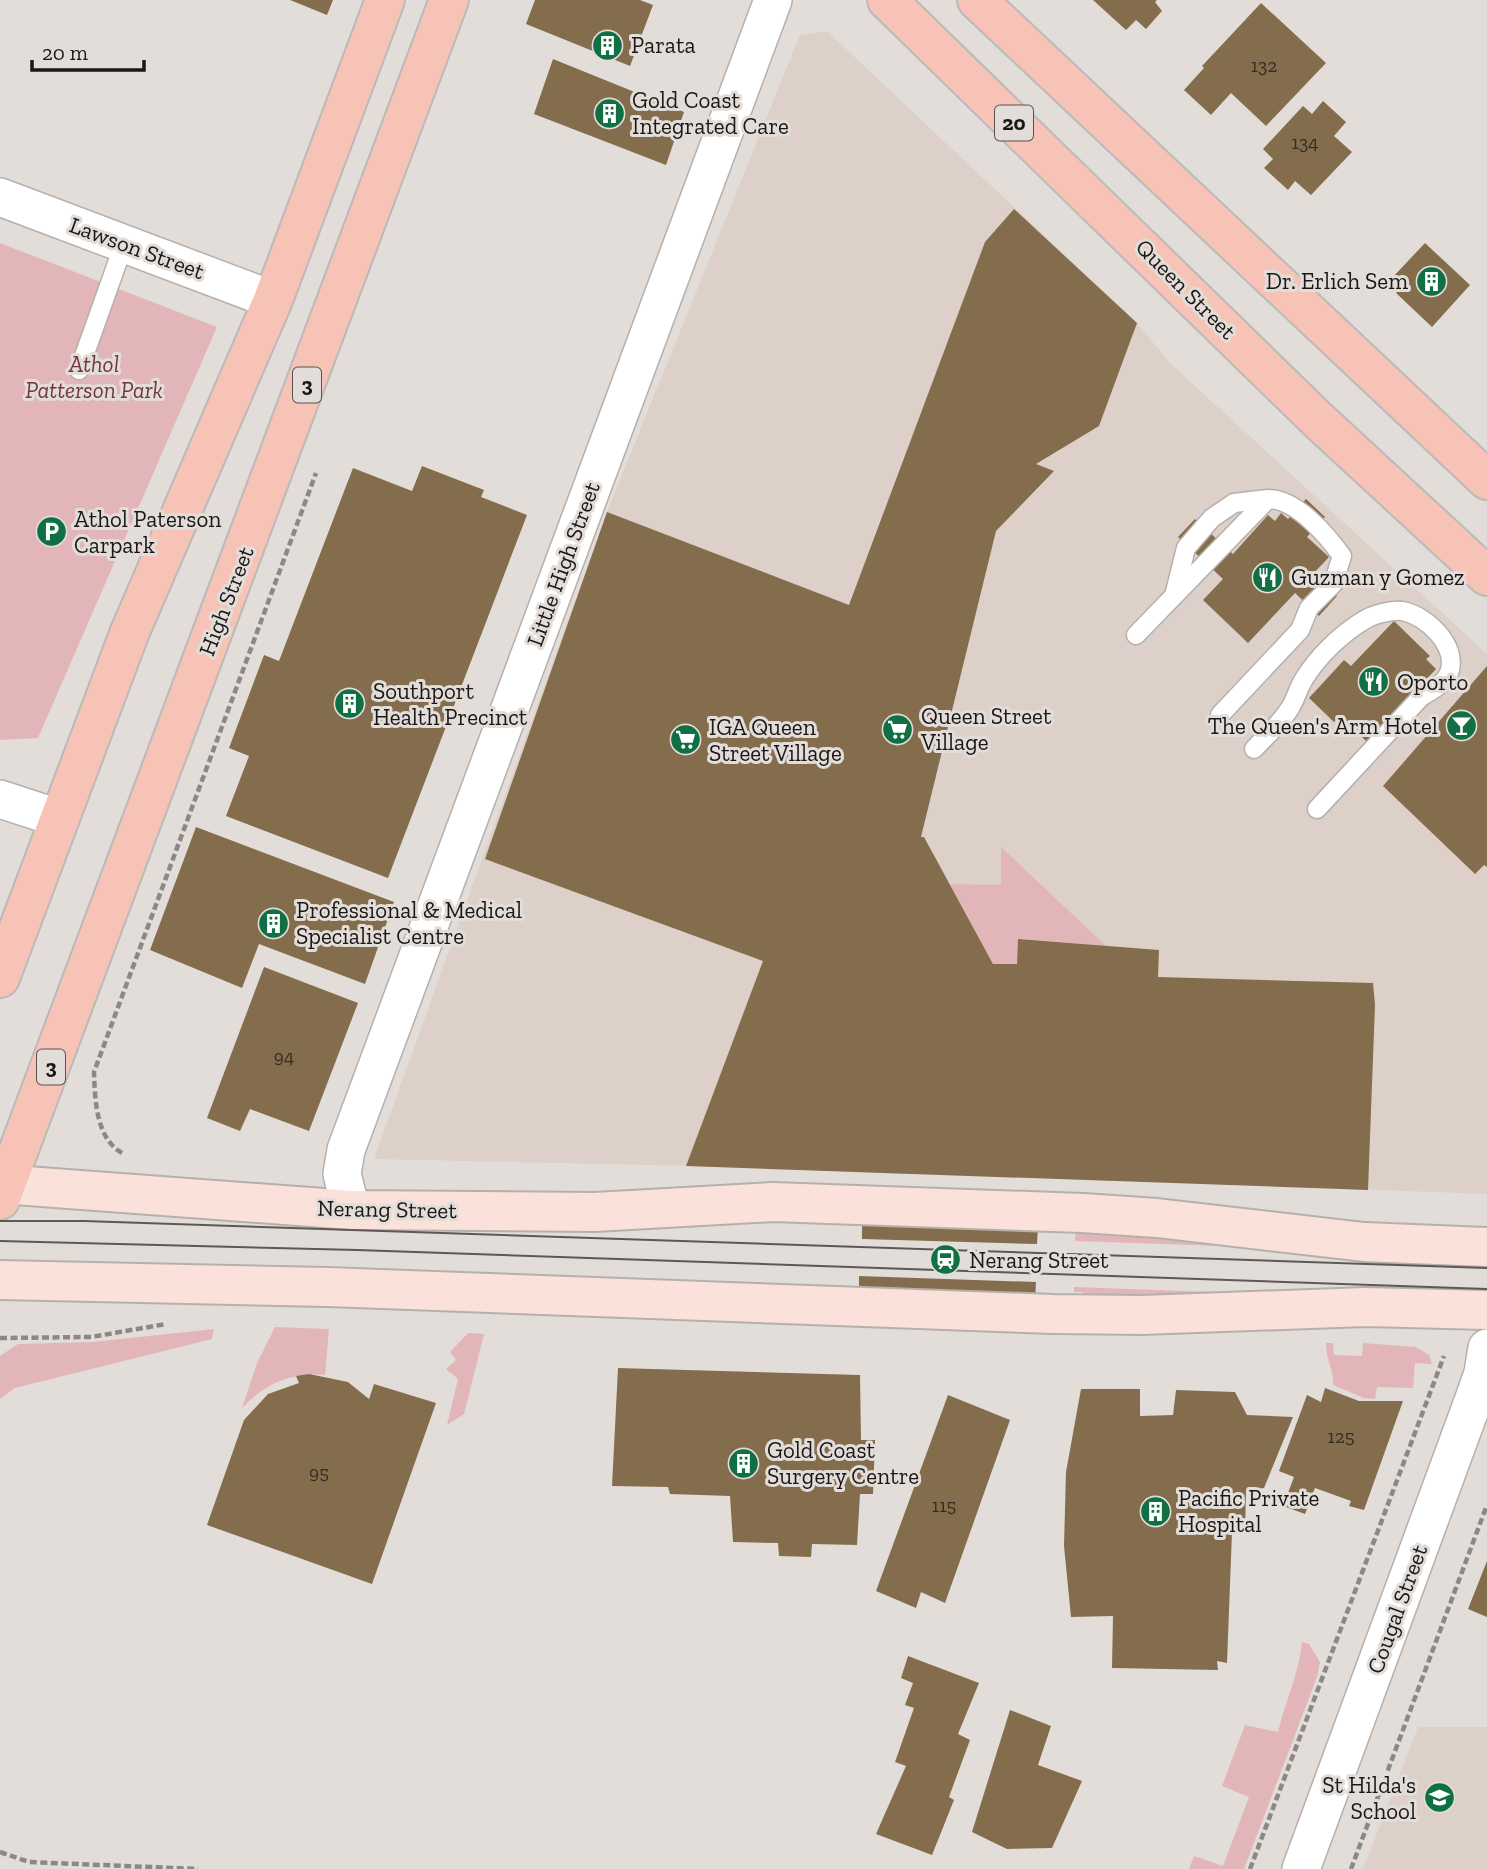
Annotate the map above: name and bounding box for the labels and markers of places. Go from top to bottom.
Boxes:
building icon: Parata [591,28,625,62]
place label: Parata [631,31,696,59]
place label: Gold Coast Integrated Care [632,86,789,140]
building icon: Gold Coast Integrated Care [592,96,626,130]
building icon: Dr. Erlich Sem [1414,264,1448,298]
place label: Dr. Erlich Sem [1266,267,1408,295]
place label: Athol Paterson Carpark [74,505,221,559]
parking icon: Athol Paterson Carpark [34,515,68,549]
restaurant icon: Guzman y Gomez [1251,560,1285,594]
place label: Guzman y Gomez [1291,563,1465,591]
restaurant icon: Oporto [1357,665,1391,699]
place label: Oporto [1397,668,1468,696]
place label: Southport Health Precinct [373,677,528,731]
building icon: Southport Health Precinct [333,687,367,721]
place label: Queen Street Village [920,702,1052,756]
bar icon: The Queen's Arm Hotel [1444,709,1478,743]
supermarket icon: Queen Street Village [881,712,915,746]
place label: The Queen's Arm Hotel [1208,712,1438,740]
place label: IGA Queen Street Village [709,713,842,767]
supermarket icon: IGA Queen Street Village [669,723,703,757]
place label: Professional & Medical Specialist Centre [296,896,522,950]
building icon: Professional & Medical Specialist Centre [256,906,290,940]
station icon: Nerang Street [929,1243,963,1277]
place label: Nerang Street [969,1246,1109,1274]
place label: Gold Coast Surgery Centre [767,1436,919,1490]
building icon: Gold Coast Surgery Centre [727,1446,761,1480]
place label: Pacific Private Hospital [1178,1484,1319,1538]
building icon: Pacific Private Hospital [1138,1494,1172,1528]
place label: St Hilda's School [1322,1771,1416,1825]
school or university icon: St Hilda's School [1422,1781,1456,1815]

